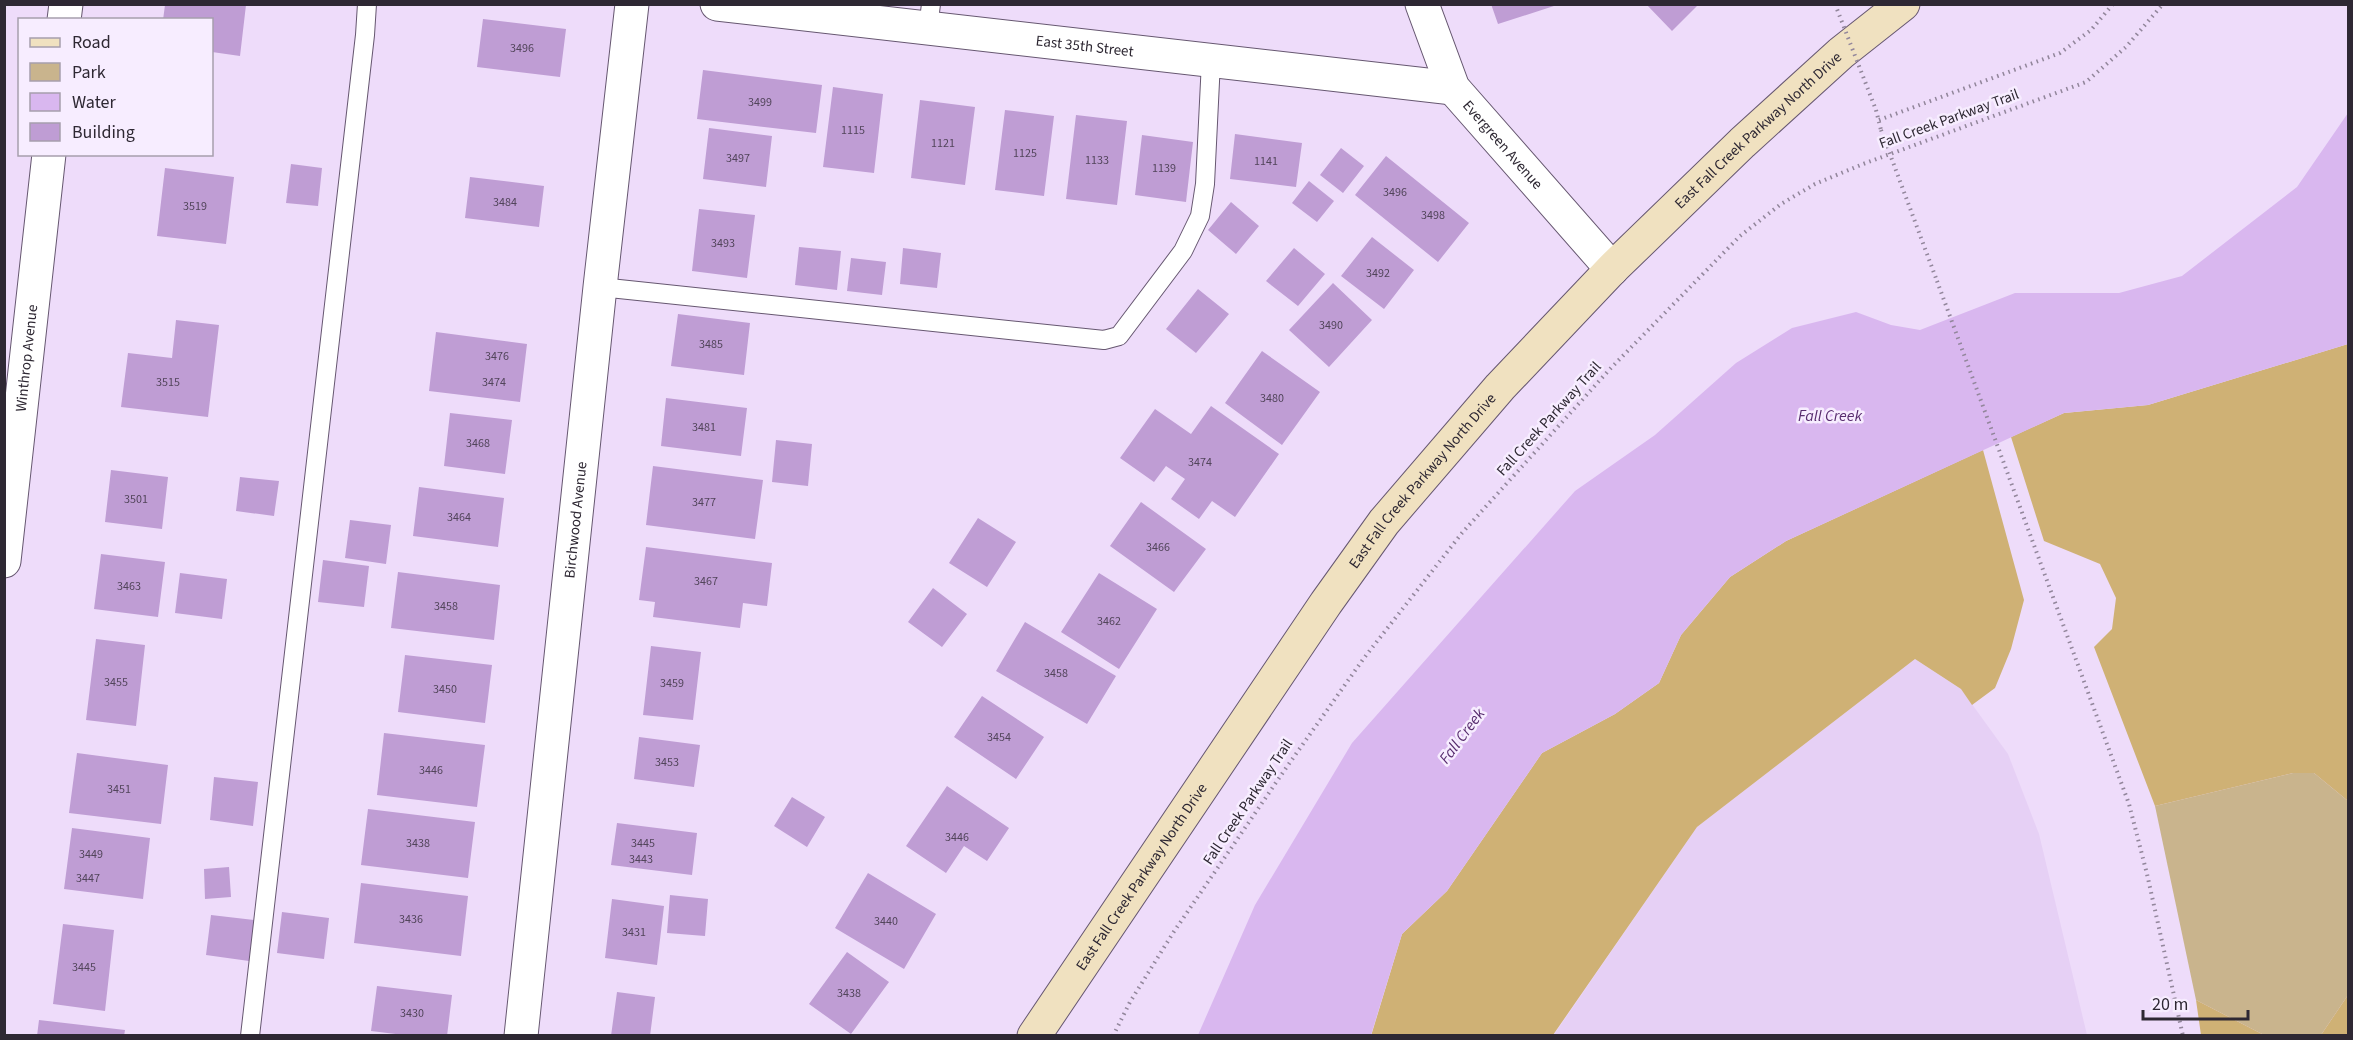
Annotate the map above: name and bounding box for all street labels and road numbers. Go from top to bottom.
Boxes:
street label: East 35th Street [1035,30,1135,62]
street label: East Fall Creek Parkway North Drive [1670,47,1846,214]
street label: Fall Creek Parkway Trail [1876,84,2022,154]
street label: Evergreen Avenue [1458,96,1548,194]
street label: Winthrop Avenue [10,304,43,413]
street label: Fall Creek Parkway Trail [1492,357,1606,481]
street label: East Fall Creek Parkway North Drive [1344,388,1501,573]
street label: Birchwood Avenue [559,460,592,579]
street label: Fall Creek Parkway Trail [1198,735,1298,869]
street label: East Fall Creek Parkway North Drive [1071,779,1212,975]

